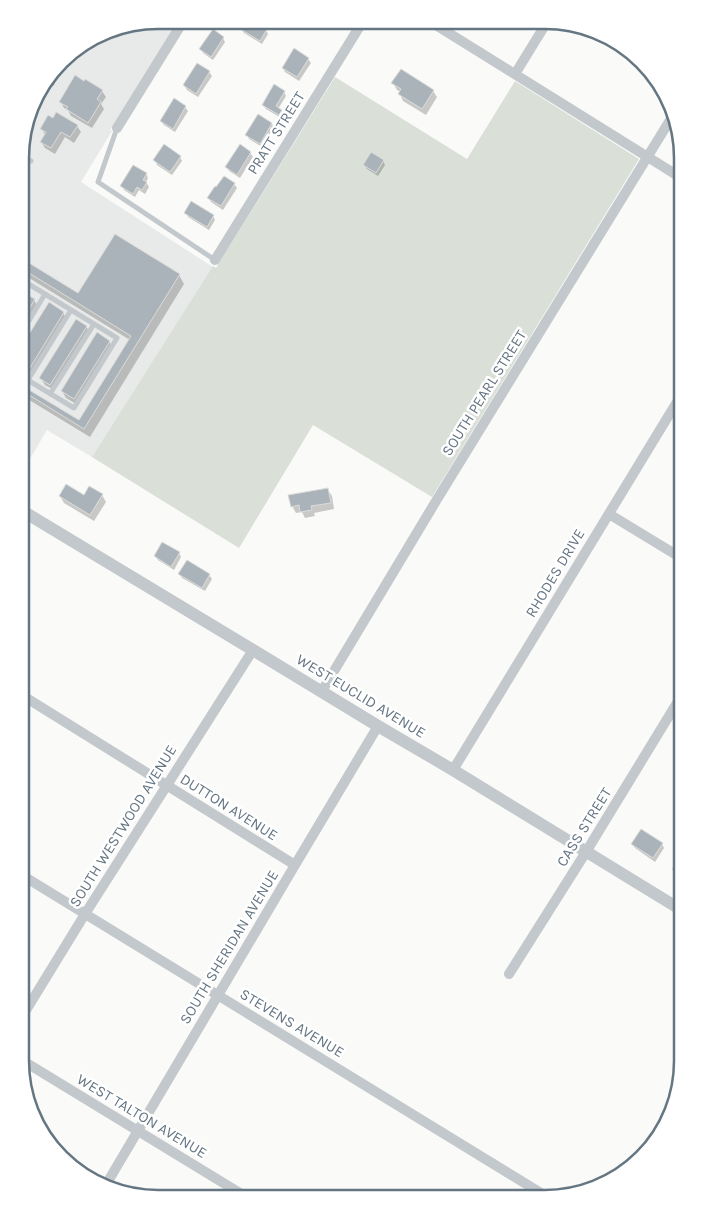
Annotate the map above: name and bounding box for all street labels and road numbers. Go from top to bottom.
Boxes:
street label: PRATT STREET [243,88,309,178]
street label: SOUTH PEARL STREET [438,326,530,459]
street label: RHODES DRIVE [522,525,588,621]
street label: WEST EUCLID AVENUE [293,650,429,742]
street label: SOUTH WESTWOOD AVENUE [66,742,180,910]
street label: DUTTON AVENUE [177,770,281,844]
street label: CASS STREET [553,784,616,870]
street label: SOUTH SHERIDAN AVENUE [176,867,282,1027]
street label: STEVENS AVENUE [237,985,347,1061]
street label: WEST TALTON AVENUE [74,1070,210,1162]

